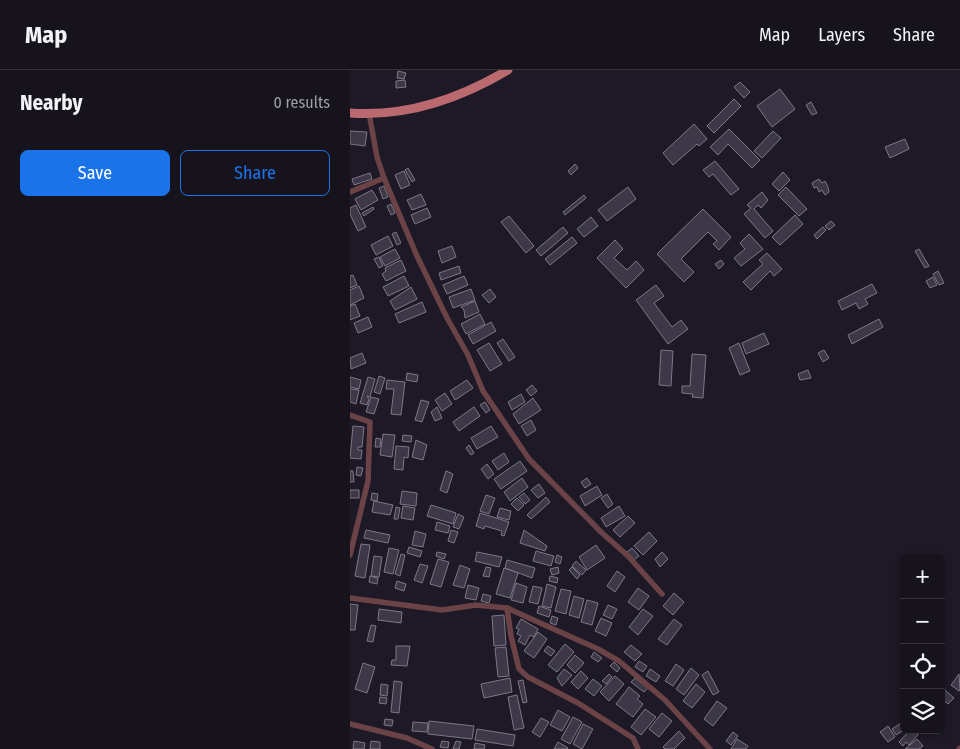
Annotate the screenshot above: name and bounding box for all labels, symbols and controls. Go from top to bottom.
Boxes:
text: Map [25,21,67,49]
text: Map [759,24,790,46]
text: Layers [818,24,865,46]
text: Share [893,24,935,46]
text: Nearby [20,90,82,116]
text: 0 results [273,93,330,112]
button: Save [20,150,170,196]
button: Share [180,150,330,196]
map controls [900,554,945,734]
button: + [900,554,945,599]
button: − [900,599,945,644]
button: locate [900,644,945,689]
button: layers [900,689,945,734]

